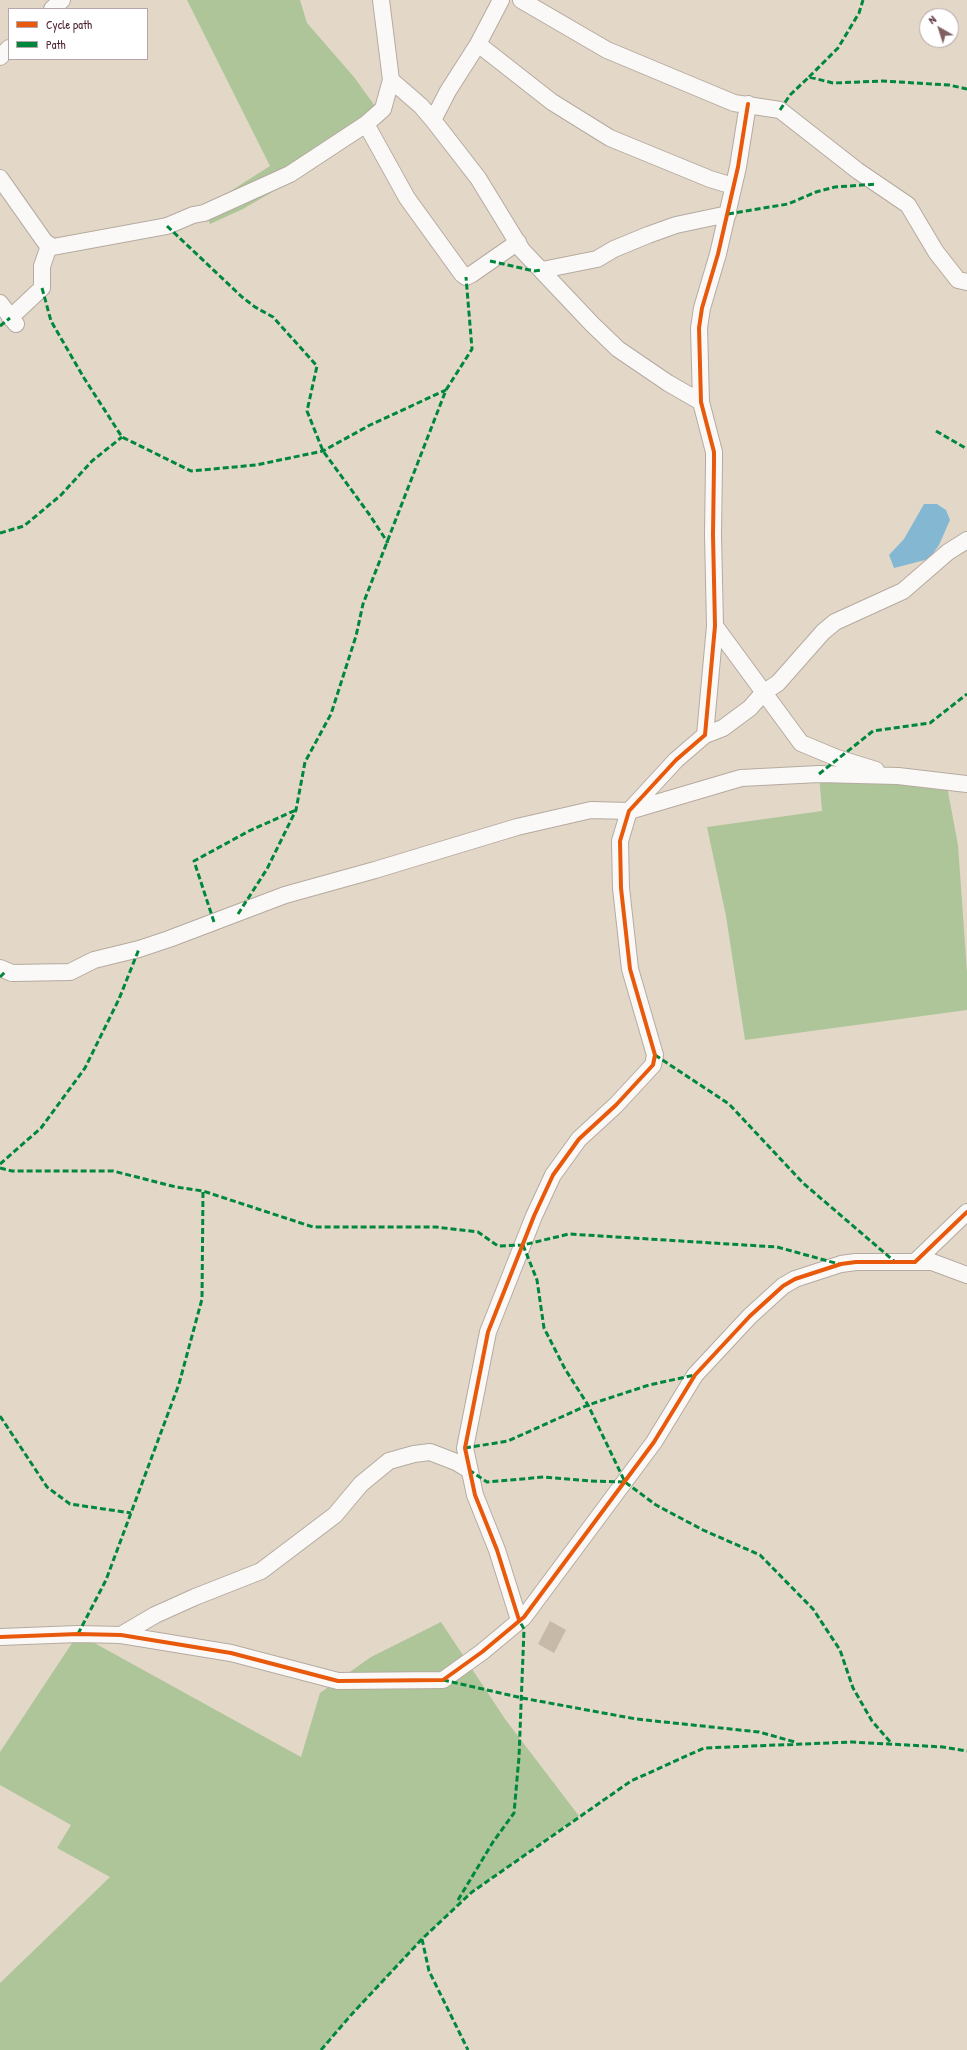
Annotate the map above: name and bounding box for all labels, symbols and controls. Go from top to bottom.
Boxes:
legend [8,8,148,60]
north arrow [919,8,959,48]
text: N [925,12,939,27]
text: Cycle path [46,16,92,33]
text: Path [46,36,66,53]

